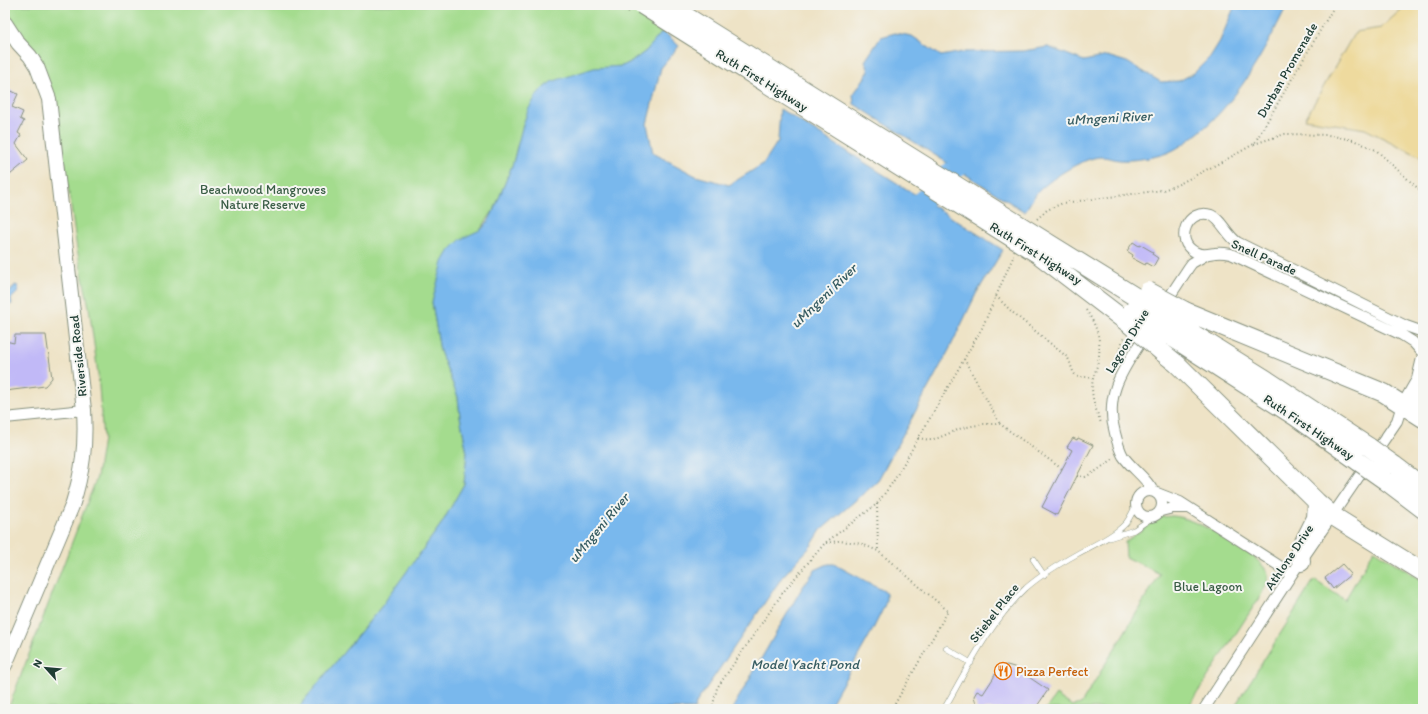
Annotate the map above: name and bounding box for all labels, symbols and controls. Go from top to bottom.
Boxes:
street label: Durban Promenade [1254,20,1320,120]
street label: Ruth First Highway [713,46,811,114]
water label: uMngeni River [1066,107,1154,129]
park label: Beachwood Mangroves Nature Reserve [200,182,326,212]
street label: Ruth First Highway [987,219,1085,287]
street label: Snell Parade [1229,236,1299,278]
water label: uMngeni River [787,259,862,332]
street label: Lagoon Drive [1102,306,1152,376]
street label: Riverside Road [66,314,90,397]
street label: Ruth First Highway [1261,391,1357,463]
water label: uMngeni River [565,488,634,566]
street label: Athlone Drive [1262,521,1316,593]
park label: Blue Lagoon [1174,579,1243,594]
street label: Stiebel Place [966,580,1022,646]
north arrow [26,648,66,688]
water label: Model Yacht Pond [751,656,860,673]
text: N [30,657,45,670]
restaurant icon: Pizza Perfect [993,661,1013,681]
place label: Pizza Perfect [1016,664,1089,679]

